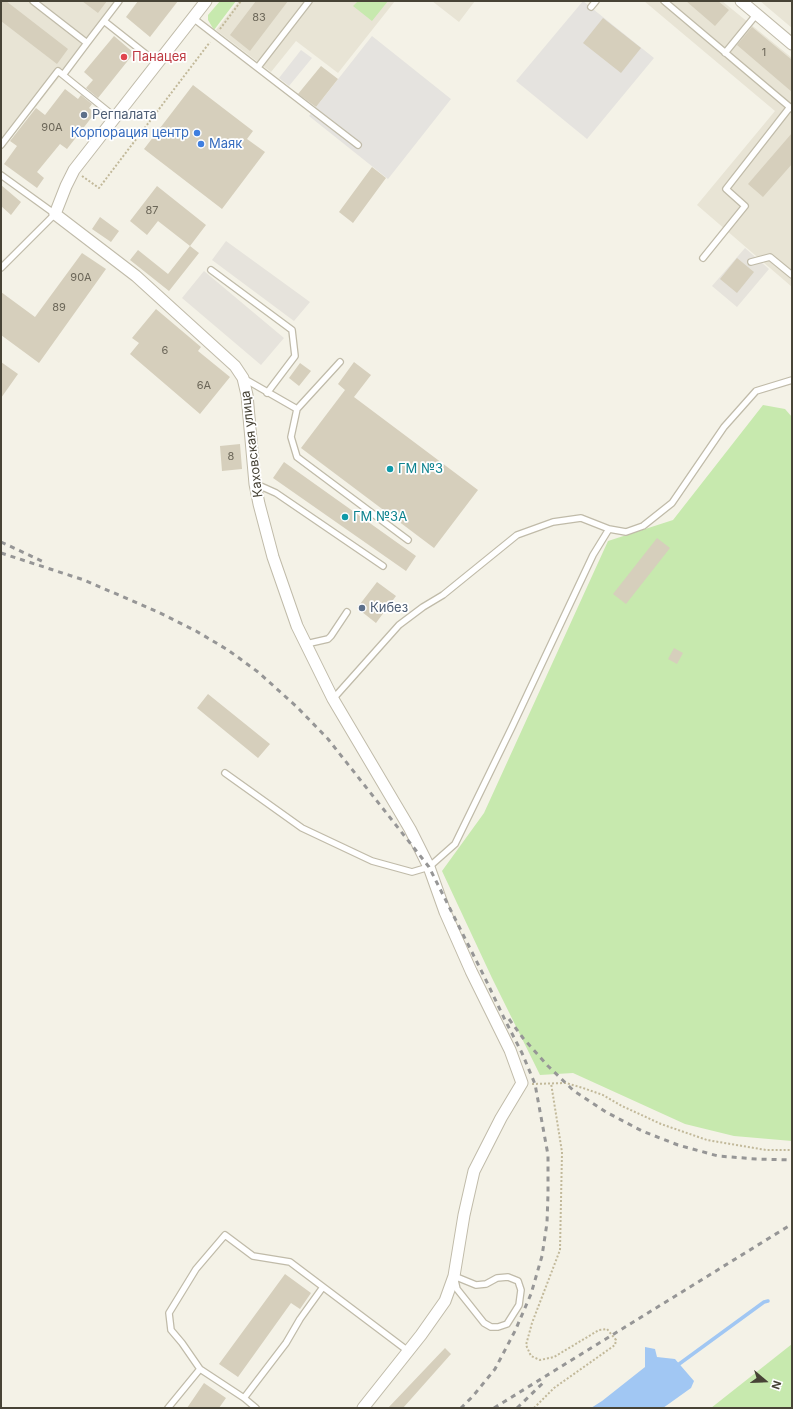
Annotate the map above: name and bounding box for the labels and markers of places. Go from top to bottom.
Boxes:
place label: Панацея [132,49,186,65]
marker: Панацея [119,52,129,62]
place label: Регпалата [92,107,157,123]
marker: Регпалата [79,110,89,120]
place label: Корпорация центр [71,125,189,141]
marker: Корпорация центр [192,128,202,138]
place label: Маяк [209,136,242,152]
marker: Маяк [196,139,206,149]
place label: ГМ №3 [398,461,443,477]
marker: ГМ №3 [385,464,395,474]
place label: ГМ №3А [353,509,407,525]
marker: ГМ №3А [340,512,350,522]
place label: Кибез [370,600,408,616]
marker: Кибез [357,603,367,613]

